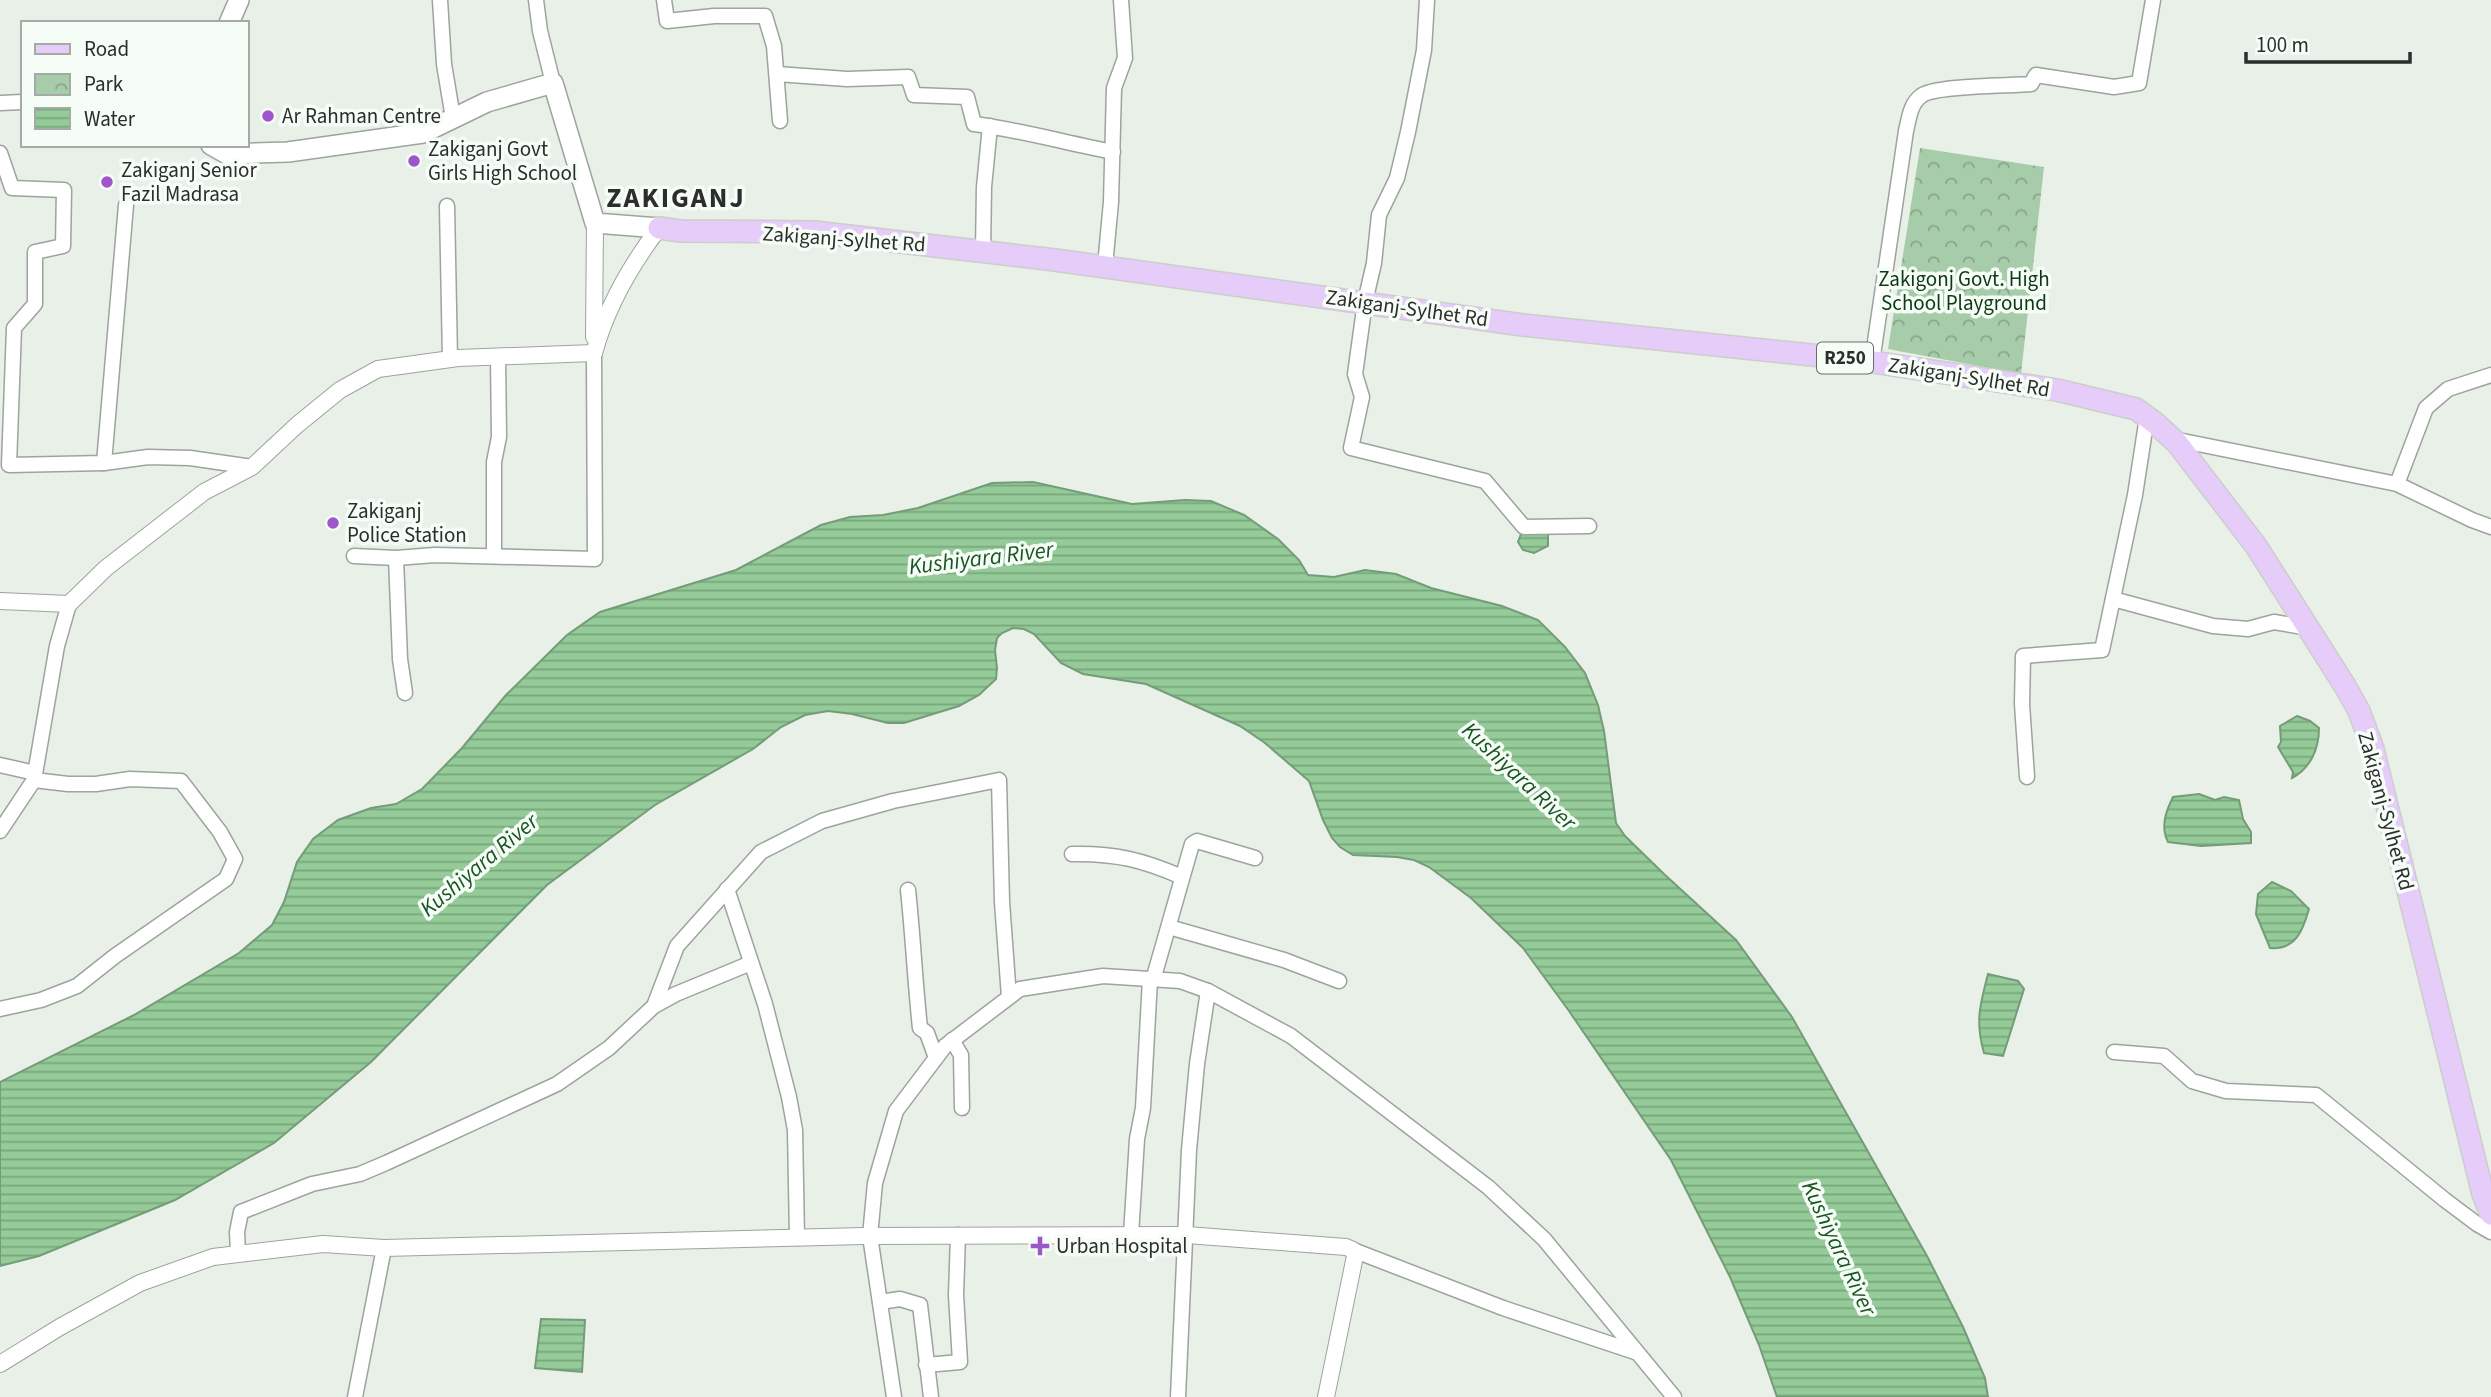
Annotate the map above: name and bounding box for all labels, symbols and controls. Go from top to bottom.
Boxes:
legend [21,21,248,147]
scale bar [2246,21,2410,65]
text: 100 m [2256,30,2309,60]
text: Road [84,34,129,64]
text: Park [84,69,124,99]
place label: Ar Rahman Centre [282,101,441,131]
text: Water [84,104,136,134]
marker: Ar Rahman Centre [260,108,276,124]
place label: Zakiganj Govt Girls High School [428,134,577,188]
marker: Zakiganj Govt Girls High School [406,153,422,169]
place label: Zakiganj Senior Fazil Madrasa [121,155,257,209]
marker: Zakiganj Senior Fazil Madrasa [99,174,115,190]
district label: ZAKIGANJ [606,178,746,218]
street label: Zakiganj-Sylhet Rd [761,218,927,260]
park label: Zakigonj Govt. High School Playground [1878,264,2050,318]
street label: Zakiganj-Sylhet Rd [1324,282,1490,334]
road number: R250 [1817,342,1873,374]
street label: Zakiganj-Sylhet Rd [1886,349,2052,405]
place label: Zakiganj Police Station [347,496,467,550]
marker: Zakiganj Police Station [325,515,341,531]
water label: Kushiyara River [907,533,1056,583]
water label: Kushiyara River [1455,714,1584,838]
street label: Zakiganj-Sylhet Rd [2350,728,2422,894]
water label: Kushiyara River [413,805,546,924]
water label: Kushiyara River [1793,1175,1885,1322]
place label: Urban Hospital [1056,1231,1188,1261]
marker: Urban Hospital [1030,1236,1050,1256]

